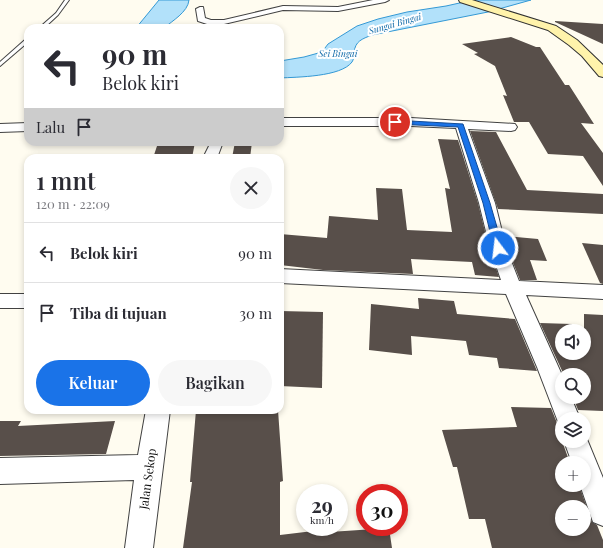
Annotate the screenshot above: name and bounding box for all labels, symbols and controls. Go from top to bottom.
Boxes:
water label: Sungai Bingai [366,10,423,37]
text: 90 m [102,35,167,72]
icon: left [36,40,88,92]
water label: Sei Bingai [318,47,358,59]
text: Belok kiri [102,71,179,95]
pin [378,105,412,139]
icon: arrive [384,111,406,133]
icon: arrive [73,116,95,138]
text: Lalu [36,117,65,137]
text: 1 mnt [36,164,95,196]
button: close [230,167,272,209]
text: 120 m · 22:09 [36,195,110,212]
position arrow [477,227,519,269]
icon: left [36,242,58,264]
text: Belok kiri [70,243,138,263]
text: 90 m [238,243,272,263]
icon: arrive [36,302,58,324]
text: Tiba di tujuan [70,303,167,323]
text: 30 m [239,303,272,323]
map controls [555,324,591,536]
button: sound [555,324,591,360]
button: Keluar [36,360,150,406]
button: Bagikan [158,360,272,406]
button: search [555,368,591,404]
button: layers [555,412,591,448]
street label: Jalan Sekop [135,447,159,511]
button: + [555,456,591,492]
speed limit sign: 30 [356,484,408,536]
text: 29 [311,491,333,518]
button: − [555,500,591,536]
text: km/h [310,513,334,527]

